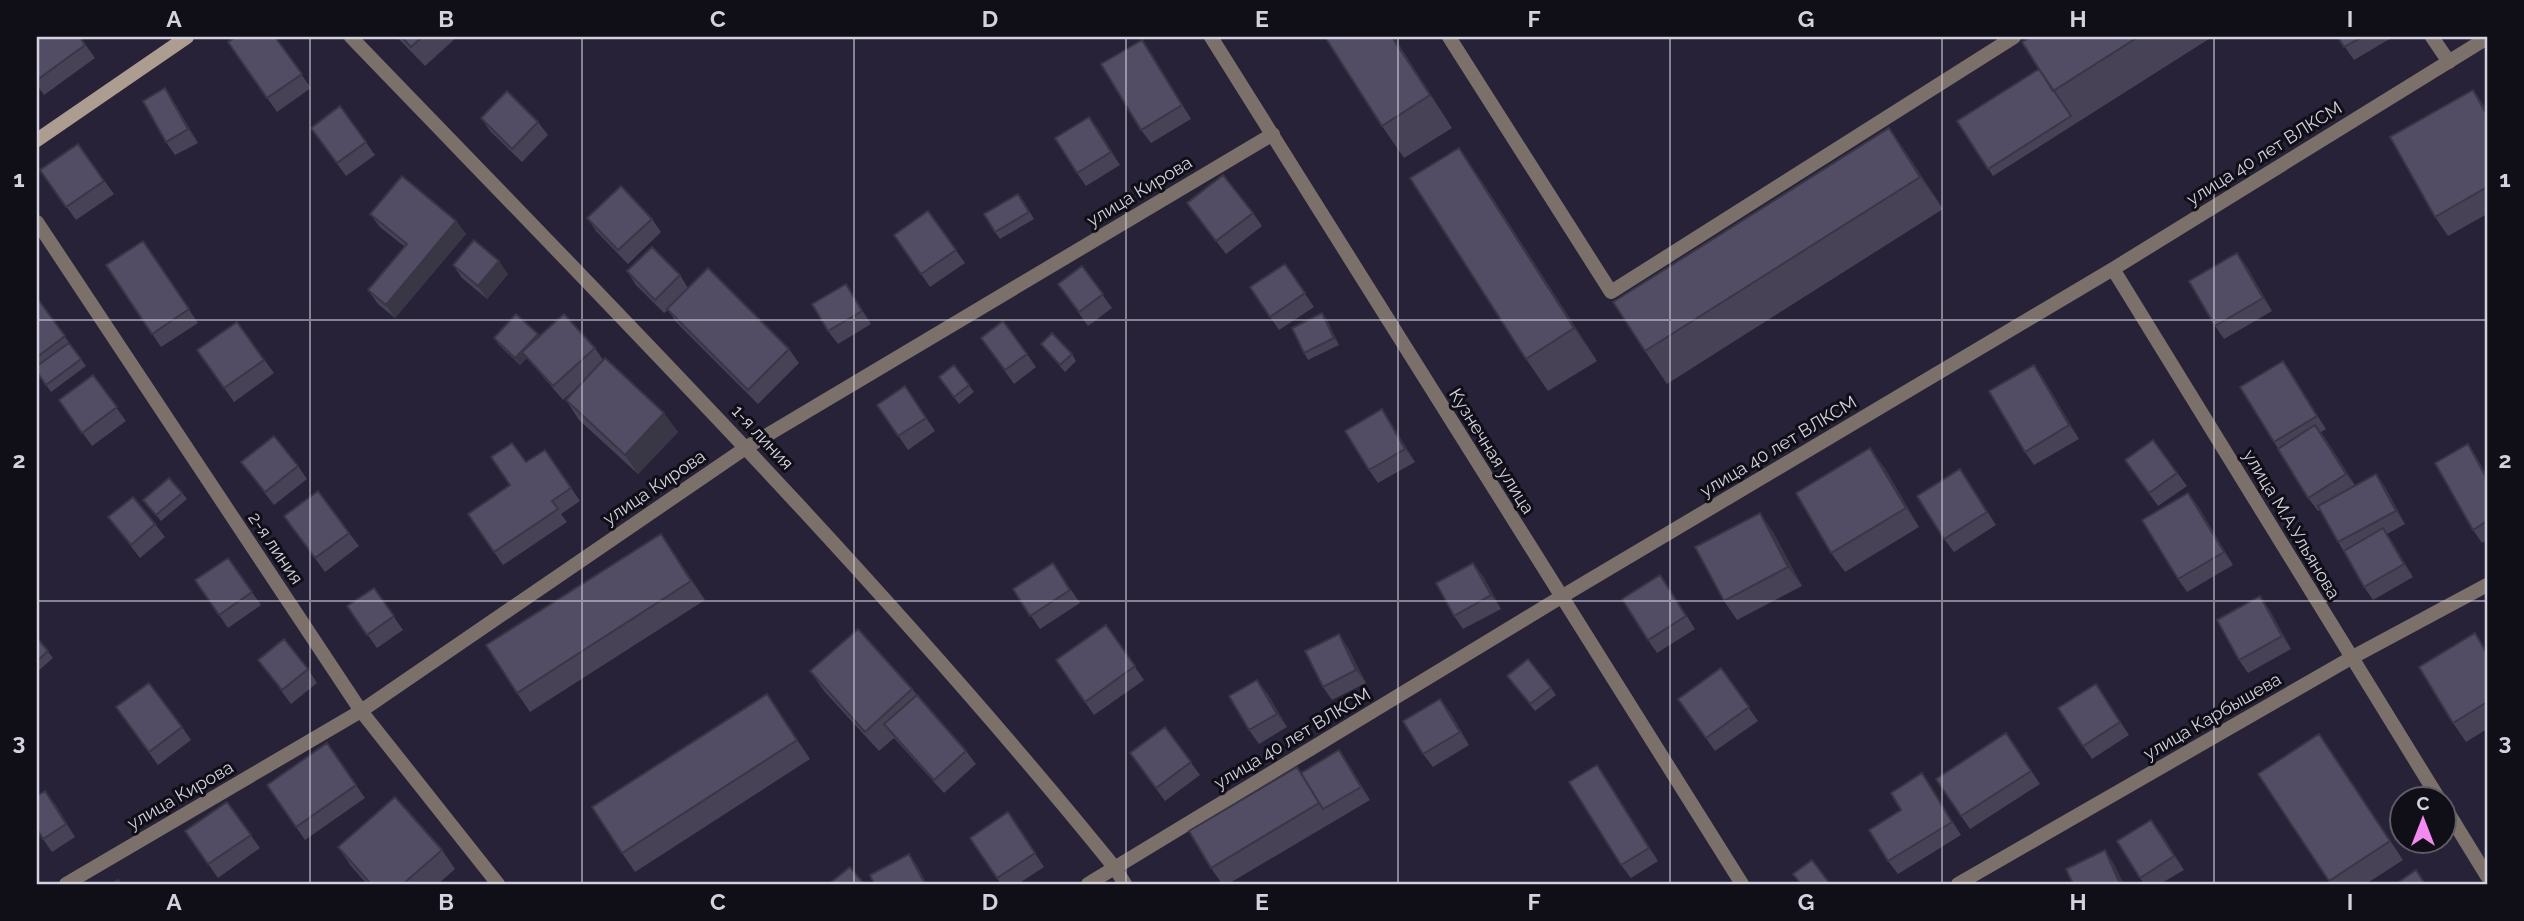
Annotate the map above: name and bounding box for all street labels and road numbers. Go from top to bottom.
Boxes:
street label: улица 40 лет ВЛКСМ [2183,97,2345,209]
street label: улица Кирова [1083,151,1195,231]
street label: Кузнечная улица [1445,384,1539,518]
street label: улица 40 лет ВЛКСМ [1696,391,1860,501]
street label: 1-я линия [728,400,798,474]
street label: улица Кирова [599,445,709,529]
street label: улица М.А.Ульянова [2239,446,2345,602]
street label: 2-я линия [244,508,308,588]
street label: улица Карбышева [2139,668,2285,764]
street label: улица 40 лет ВЛКСМ [1210,683,1374,793]
street label: улица Кирова [123,756,237,834]

